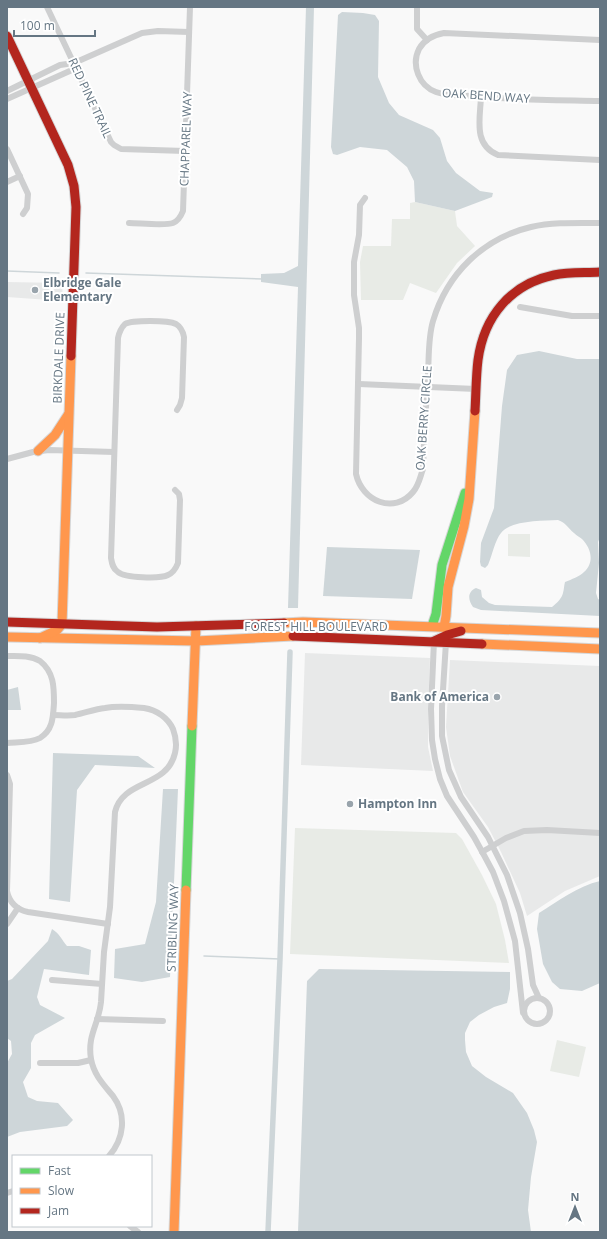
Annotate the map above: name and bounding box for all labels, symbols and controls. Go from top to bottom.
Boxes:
scale bar [14,12,95,38]
text: 100 m [20,17,55,34]
street label: RED PINE TRAIL [64,55,116,141]
street label: OAK BEND WAY [442,84,531,107]
street label: CHAPPAREL WAY [175,91,196,187]
place label: Elbridge Gale Elementary [43,274,121,305]
marker: Elbridge Gale Elementary [30,285,40,295]
street label: BIRKDALE DRIVE [48,312,69,404]
street label: OAK BERRY CIRCLE [411,365,436,471]
street label: FOREST HILL BOULEVARD [244,618,388,635]
place label: Bank of America [390,688,489,705]
marker: Bank of America [492,692,502,702]
place label: Hampton Inn [358,795,437,812]
marker: Hampton Inn [345,799,355,809]
street label: STRIBLING WAY [162,884,183,972]
legend [12,1155,152,1227]
text: Fast [48,1162,71,1179]
text: Slow [48,1182,75,1199]
north arrow [555,1187,595,1227]
text: N [571,1189,579,1204]
text: Jam [47,1202,69,1219]

